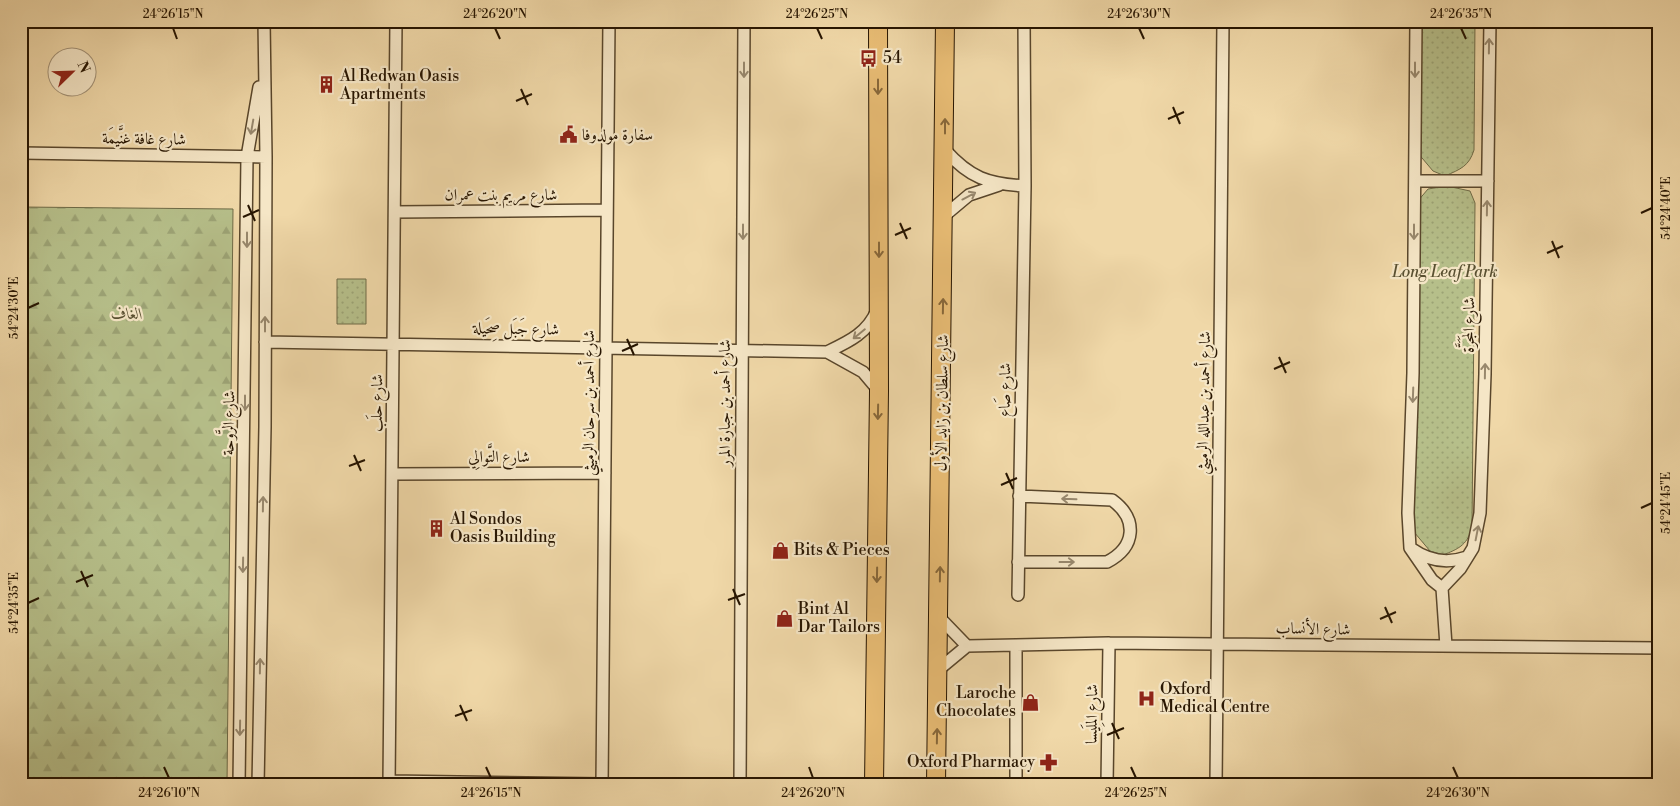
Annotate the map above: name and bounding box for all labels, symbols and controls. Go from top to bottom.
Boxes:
text: 24°26'15"N [143,7,203,22]
text: 24°26'20"N [463,7,527,22]
text: 24°26'25"N [786,7,848,22]
text: 24°26'30"N [1107,7,1171,22]
text: 24°26'35"N [1430,7,1492,22]
one-way arrow [1485,38,1494,54]
north arrow [48,48,98,98]
bus stop icon: 54 [859,48,879,68]
place label: 54 [883,48,902,68]
text: N [73,59,93,76]
one-way arrow [739,62,749,78]
one-way arrow [1411,62,1420,78]
place label: Al Redwan Oasis Apartments [339,66,459,104]
building icon: Al Redwan Oasis Apartments [316,75,336,95]
one-way arrow [873,79,883,95]
one-way arrow [940,118,950,134]
one-way arrow [247,119,257,135]
street label: شارع غافة غنَّيمَة [102,124,186,153]
public building icon: سفارة مولدوفا [558,125,578,145]
place label: سفارة مولدوفا [582,125,653,145]
text: 54°24'40"E [1659,176,1674,240]
street label: شارع مريم بنت عمران [445,185,557,209]
one-way arrow [961,191,976,201]
one-way arrow [1482,201,1492,217]
one-way arrow [738,224,748,240]
one-way arrow [1409,224,1419,240]
one-way arrow [242,232,252,248]
one-way arrow [874,242,884,258]
park label: Long Leaf Park [1391,262,1498,282]
text: 54°24'30"E [7,277,22,339]
street label: شارع المَجَرَّة [1455,297,1482,353]
one-way arrow [938,298,948,314]
park label: الغاف [111,304,143,324]
one-way arrow [260,316,270,332]
street label: شارع جَبَل صِحَيلة [472,316,559,343]
one-way arrow [852,329,865,340]
street label: شارع أحمد بن سرحان الرميثي [577,330,604,476]
street label: شارع أحمد بن عبدالله الرميثي [1191,331,1220,475]
street label: شارع سلطان بن زايد الأول [929,334,956,472]
street label: شارع أحمد بن جبارة المرر [713,339,738,469]
street label: شارع صَاع [993,363,1018,417]
one-way arrow [1480,363,1490,380]
street label: شارع حلَب [364,374,391,432]
one-way arrow [1408,387,1417,403]
street label: شارع الرَّوحة [215,390,243,456]
one-way arrow [240,394,250,411]
one-way arrow [874,404,883,420]
street label: شارع التَّوالِي [468,443,530,470]
text: 54°24'45"E [1659,472,1674,534]
one-way arrow [1061,494,1077,503]
one-way arrow [258,496,268,512]
place label: Al Sondos Oasis Building [449,509,556,547]
building icon: Al Sondos Oasis Building [426,518,446,538]
one-way arrow [1473,525,1482,541]
shop icon: Bits & Pieces [770,540,790,560]
place label: Bits & Pieces [793,540,890,560]
one-way arrow [238,557,248,573]
one-way arrow [1058,557,1075,567]
one-way arrow [935,566,945,582]
one-way arrow [872,567,881,583]
text: 54°24'35"E [7,572,22,634]
place label: Bint Al Dar Tailors [797,599,880,637]
shop icon: Bint Al Dar Tailors [774,608,794,628]
street label: شارع الأنساب [1275,616,1351,643]
one-way arrow [255,658,265,674]
place label: Oxford Medical Centre [1160,679,1270,717]
place label: Laroche Chocolates [936,683,1016,721]
street label: شارع المِلَيسا [1079,684,1106,744]
hospital icon: Oxford Medical Centre [1136,688,1156,708]
shop icon: Laroche Chocolates [1020,692,1040,712]
one-way arrow [235,720,245,736]
one-way arrow [932,728,942,744]
place label: Oxford Pharmacy [907,752,1035,772]
pharmacy icon: Oxford Pharmacy [1039,752,1059,772]
text: 24°26'10"N [138,786,200,801]
text: 24°26'15"N [461,786,521,801]
text: 24°26'20"N [781,786,845,801]
text: 24°26'25"N [1105,786,1167,801]
text: 24°26'30"N [1426,786,1490,801]

